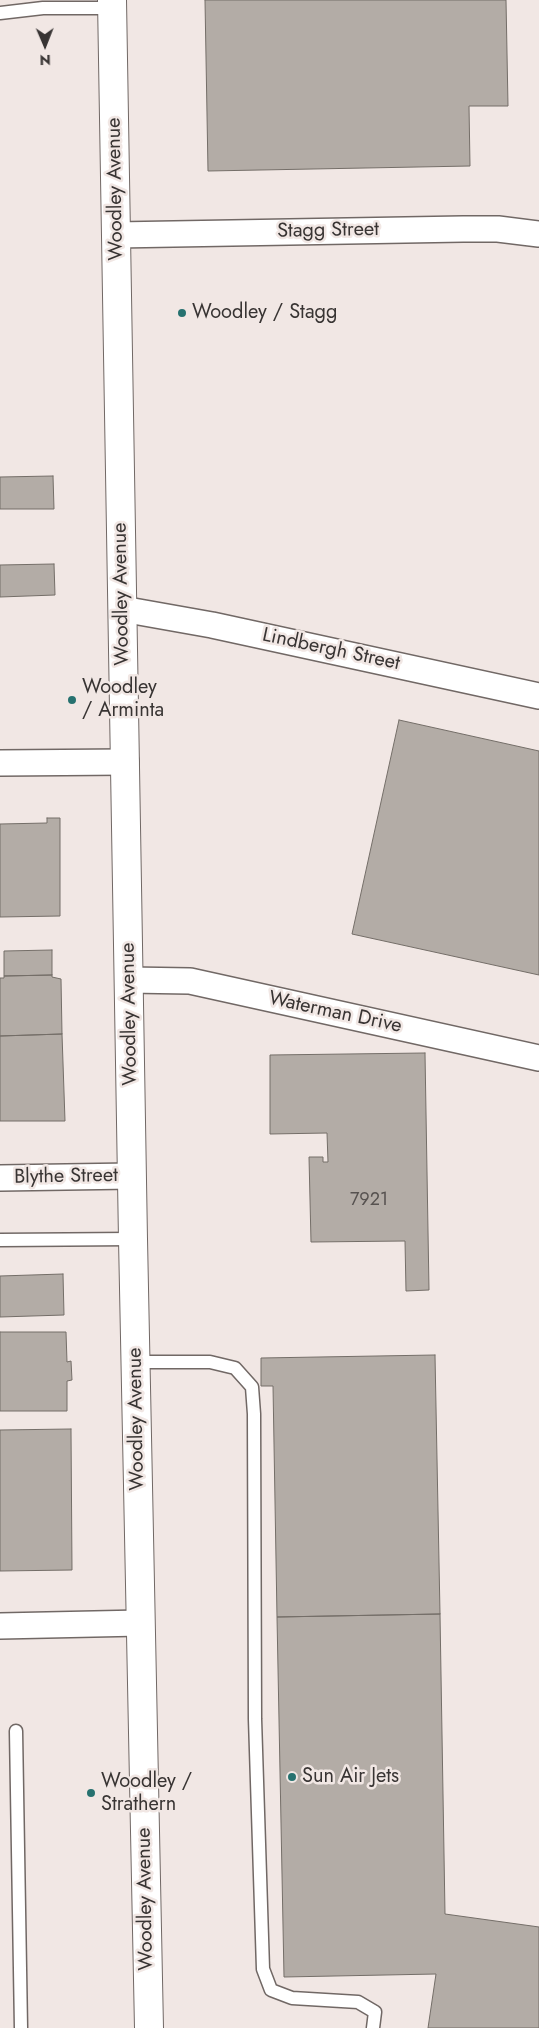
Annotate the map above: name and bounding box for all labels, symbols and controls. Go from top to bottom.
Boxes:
north arrow [20,20,70,70]
text: N [40,50,51,70]
street label: Woodley Avenue [103,117,129,261]
street label: Stagg Street [277,218,379,244]
place label: Woodley / Stagg [192,301,337,325]
marker: Woodley / Stagg [176,307,188,319]
street label: Woodley Avenue [109,522,135,666]
street label: Lindbergh Street [260,624,402,676]
place label: Woodley / Arminta [82,676,164,723]
marker: Woodley / Arminta [66,694,78,706]
street label: Woodley Avenue [117,942,143,1086]
street label: Waterman Drive [266,987,404,1039]
street label: Blythe Street [14,1164,118,1190]
house number: 7921 [350,1190,388,1212]
street label: Woodley Avenue [124,1347,150,1491]
place label: Sun Air Jets [302,1765,399,1789]
place label: Woodley / Strathern [101,1770,192,1817]
marker: Sun Air Jets [286,1771,298,1783]
marker: Woodley / Strathern [85,1787,97,1799]
street label: Woodley Avenue [133,1827,159,1971]

